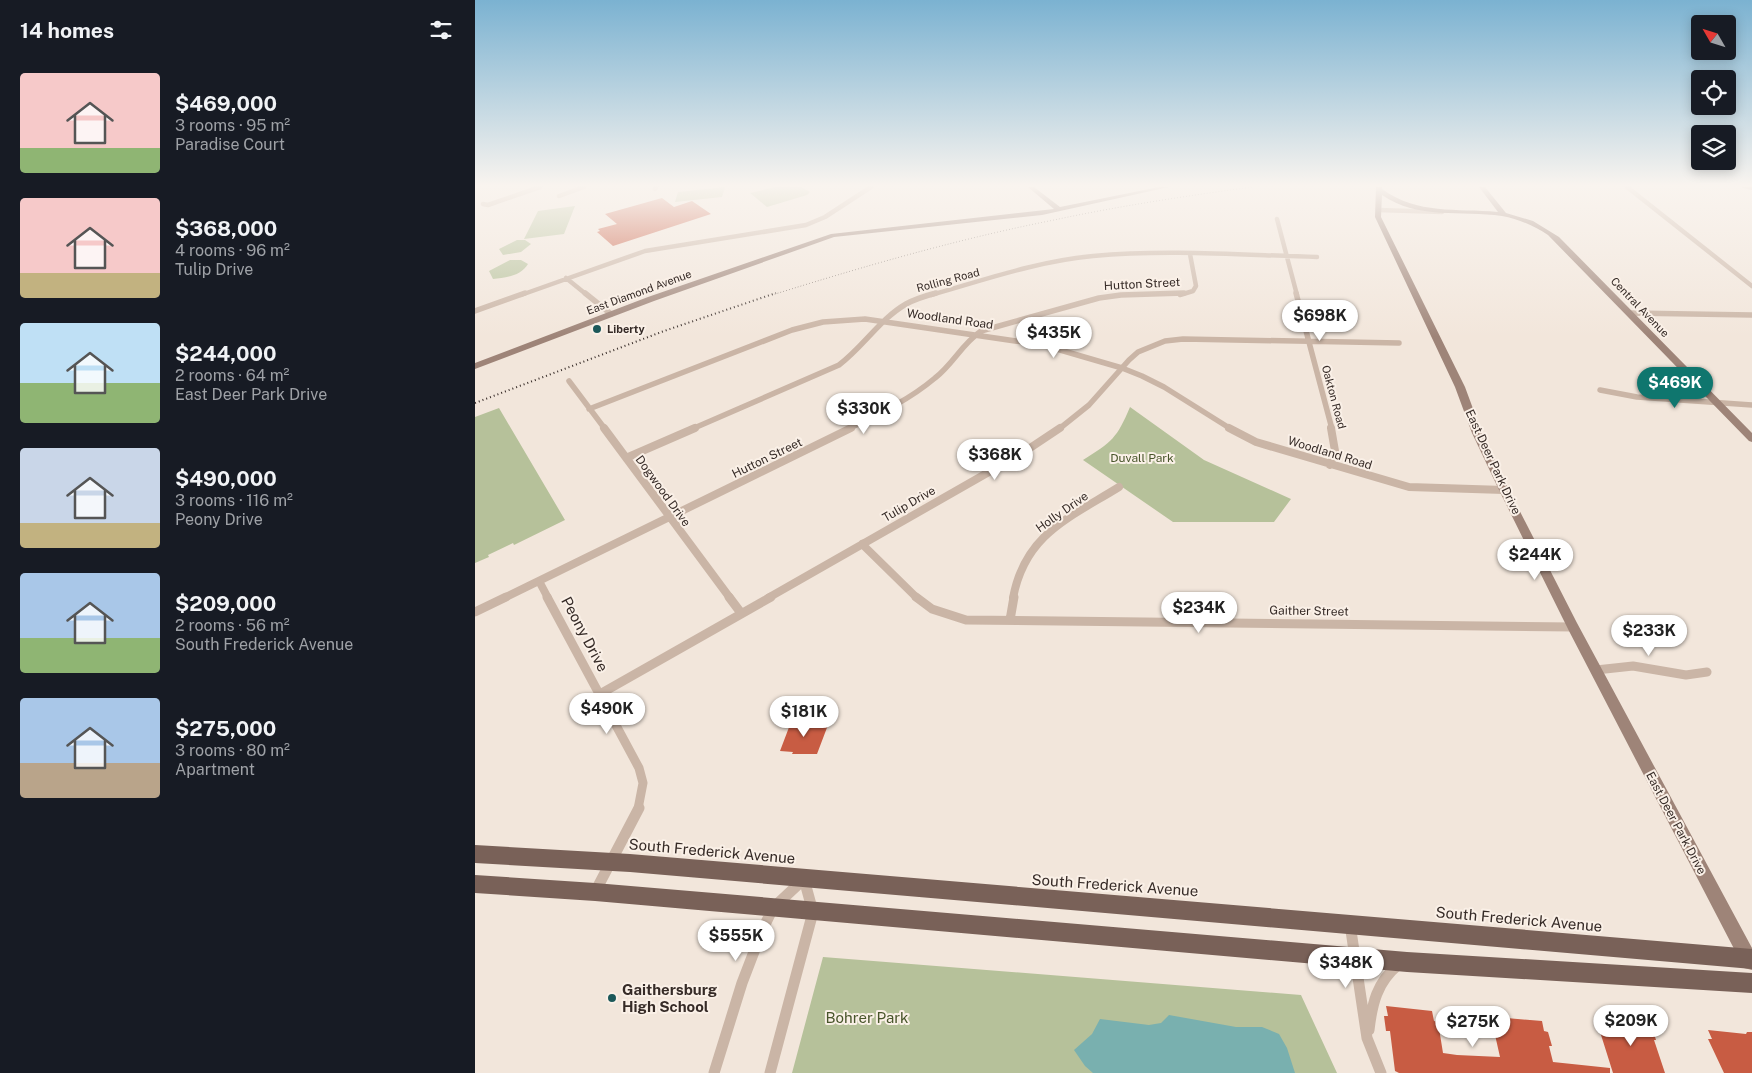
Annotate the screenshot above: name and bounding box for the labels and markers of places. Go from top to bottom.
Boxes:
pin: $698K [1285,300,1355,342]
pin: $435K [1019,316,1089,359]
marker: Liberty [591,323,603,335]
place label: Liberty [607,323,645,335]
pin: $469K [1640,366,1710,409]
pin: $330K [829,392,899,435]
pin: $368K [960,438,1030,481]
pin: $244K [1500,538,1570,581]
pin: $234K [1164,592,1234,634]
pin: $233K [1614,614,1684,657]
pin: $490K [572,692,642,735]
pin: $181K [769,696,839,738]
pin: $555K [701,920,771,962]
pin: $348K [1311,946,1381,989]
place label: Gaithersburg High School [622,981,718,1015]
marker: Gaithersburg High School [606,992,618,1004]
pin: $209K [1596,1004,1666,1047]
pin: $275K [1438,1006,1508,1048]

